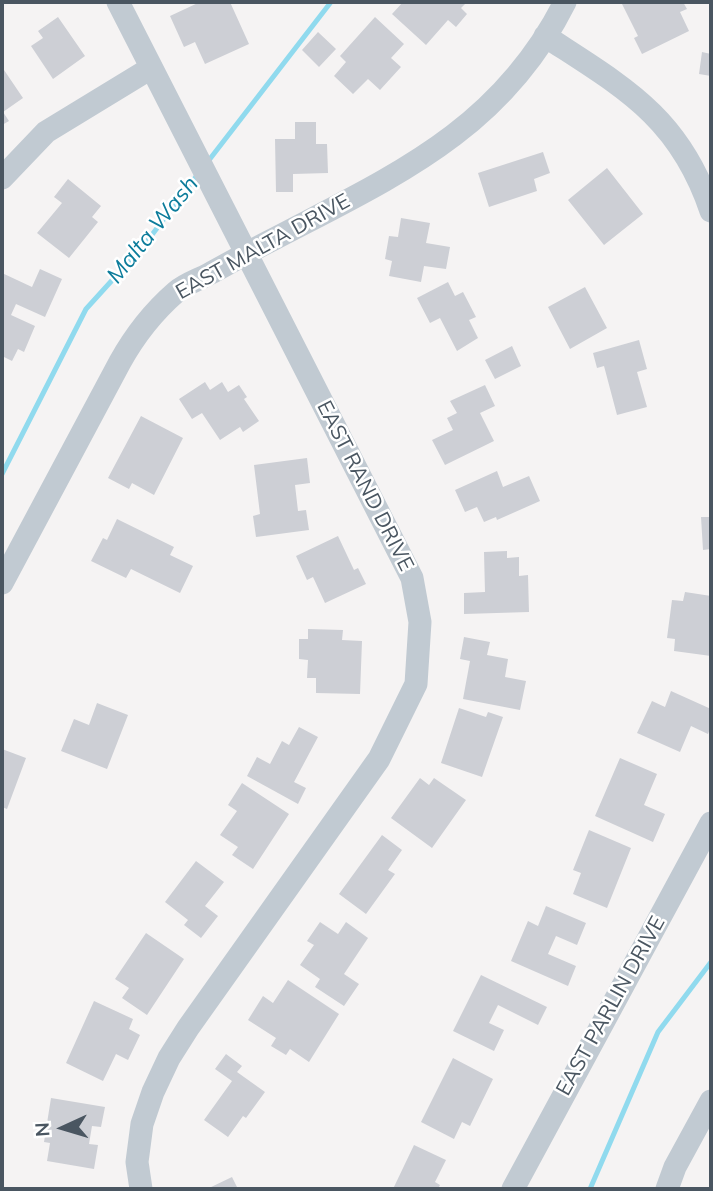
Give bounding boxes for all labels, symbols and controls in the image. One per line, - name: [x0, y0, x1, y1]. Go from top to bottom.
- water label: Malta Wash: [101, 171, 205, 289]
- street label: EAST MALTA DRIVE: [172, 189, 354, 305]
- street label: EAST RAND DRIVE: [311, 397, 419, 575]
- street label: EAST PARLIN DRIVE: [551, 912, 671, 1100]
- north arrow: [28, 1093, 98, 1163]
- text: N: [30, 1121, 55, 1137]

